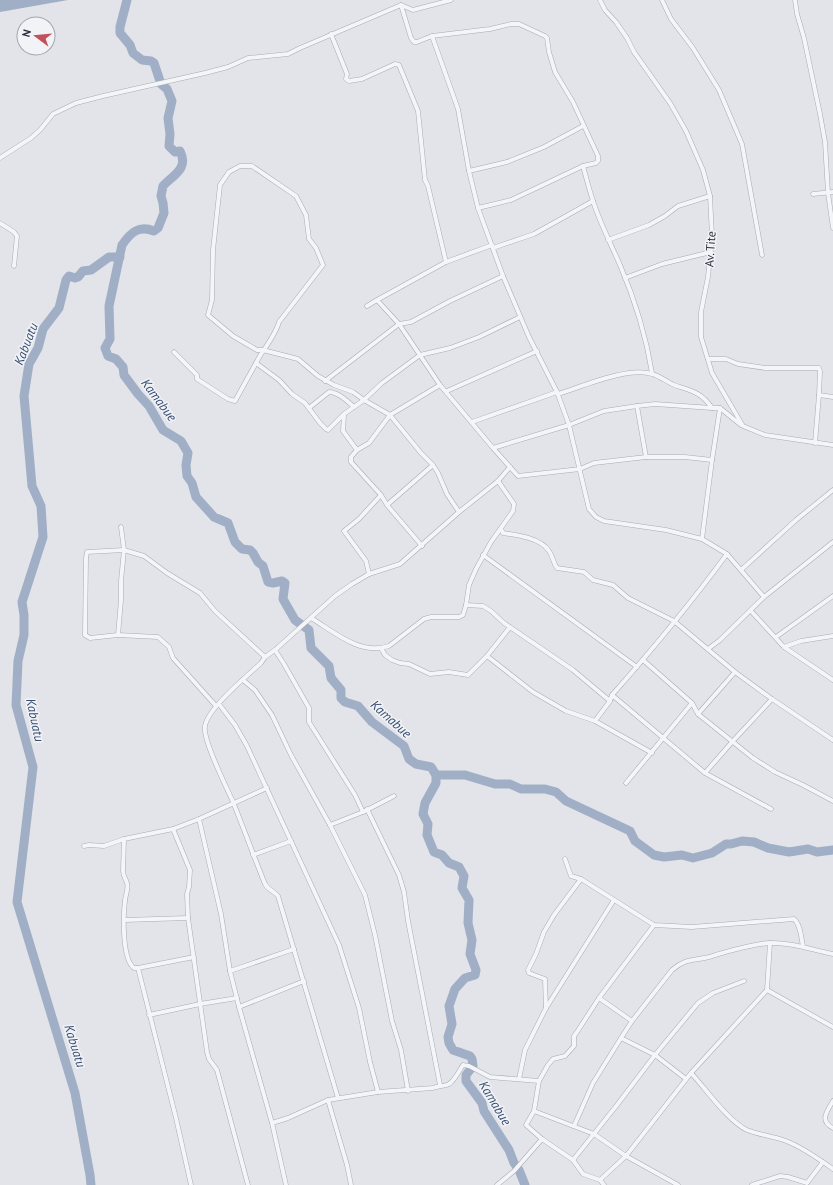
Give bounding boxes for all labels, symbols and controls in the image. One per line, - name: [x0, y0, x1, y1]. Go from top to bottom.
- north arrow: [16, 16, 56, 56]
- text: N: [19, 28, 34, 39]
- street label: Av. Tite: [701, 231, 719, 267]
- water label: Kabuatu: [10, 320, 42, 368]
- water label: Kamabue: [137, 375, 181, 425]
- water label: Kamabue: [367, 696, 415, 742]
- water label: Kabuatu: [22, 697, 48, 744]
- water label: Kabuatu: [60, 1022, 90, 1070]
- water label: Kamabue: [475, 1078, 515, 1128]

